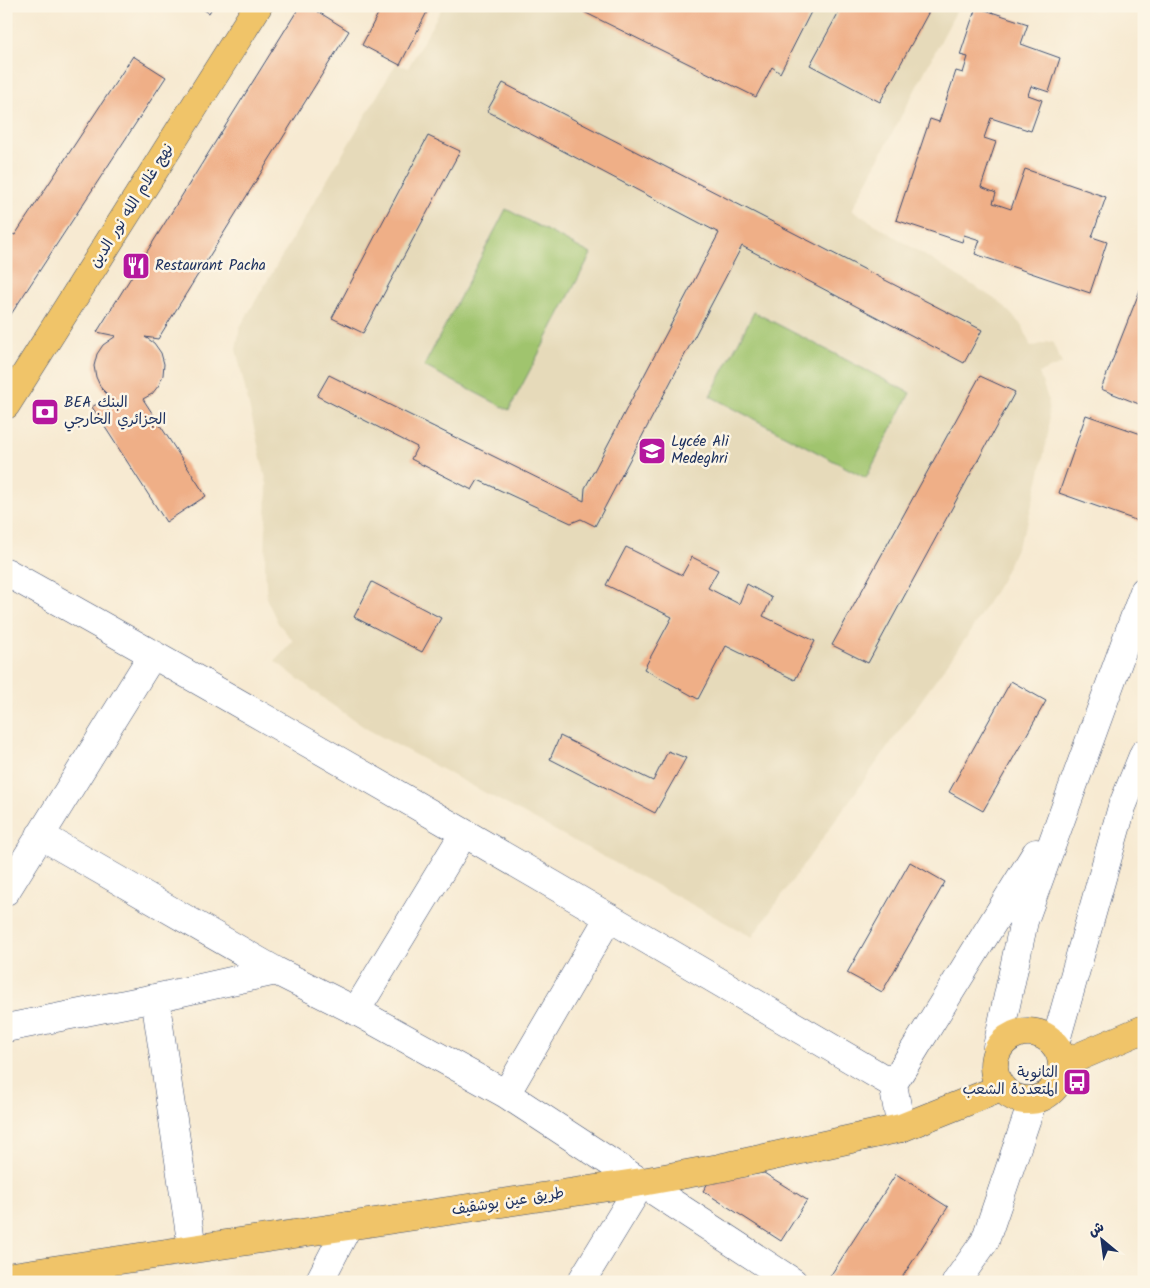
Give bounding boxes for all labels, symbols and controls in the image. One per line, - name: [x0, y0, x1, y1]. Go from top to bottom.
- street label: نهج غلام الله نور الدين: [84, 139, 180, 273]
- restaurant icon: Restaurant Pacha: [121, 251, 151, 281]
- place label: Restaurant Pacha: [155, 254, 266, 278]
- place label: BEA البنك الجزائري الخارجي: [64, 391, 166, 432]
- bank icon: BEA البنك الجزائري الخارجي: [30, 397, 60, 427]
- place label: Lycée Ali Medeghri: [671, 430, 730, 471]
- school or university icon: Lycée Ali Medeghri: [637, 436, 667, 466]
- place label: الثانوية المتعددة الشعب: [962, 1061, 1058, 1102]
- bus stop icon: الثانوية المتعددة الشعب: [1062, 1067, 1092, 1097]
- street label: طريق عين بوشقيف: [450, 1181, 566, 1223]
- north arrow: [1078, 1216, 1128, 1266]
- text: ش: [1084, 1216, 1108, 1243]

